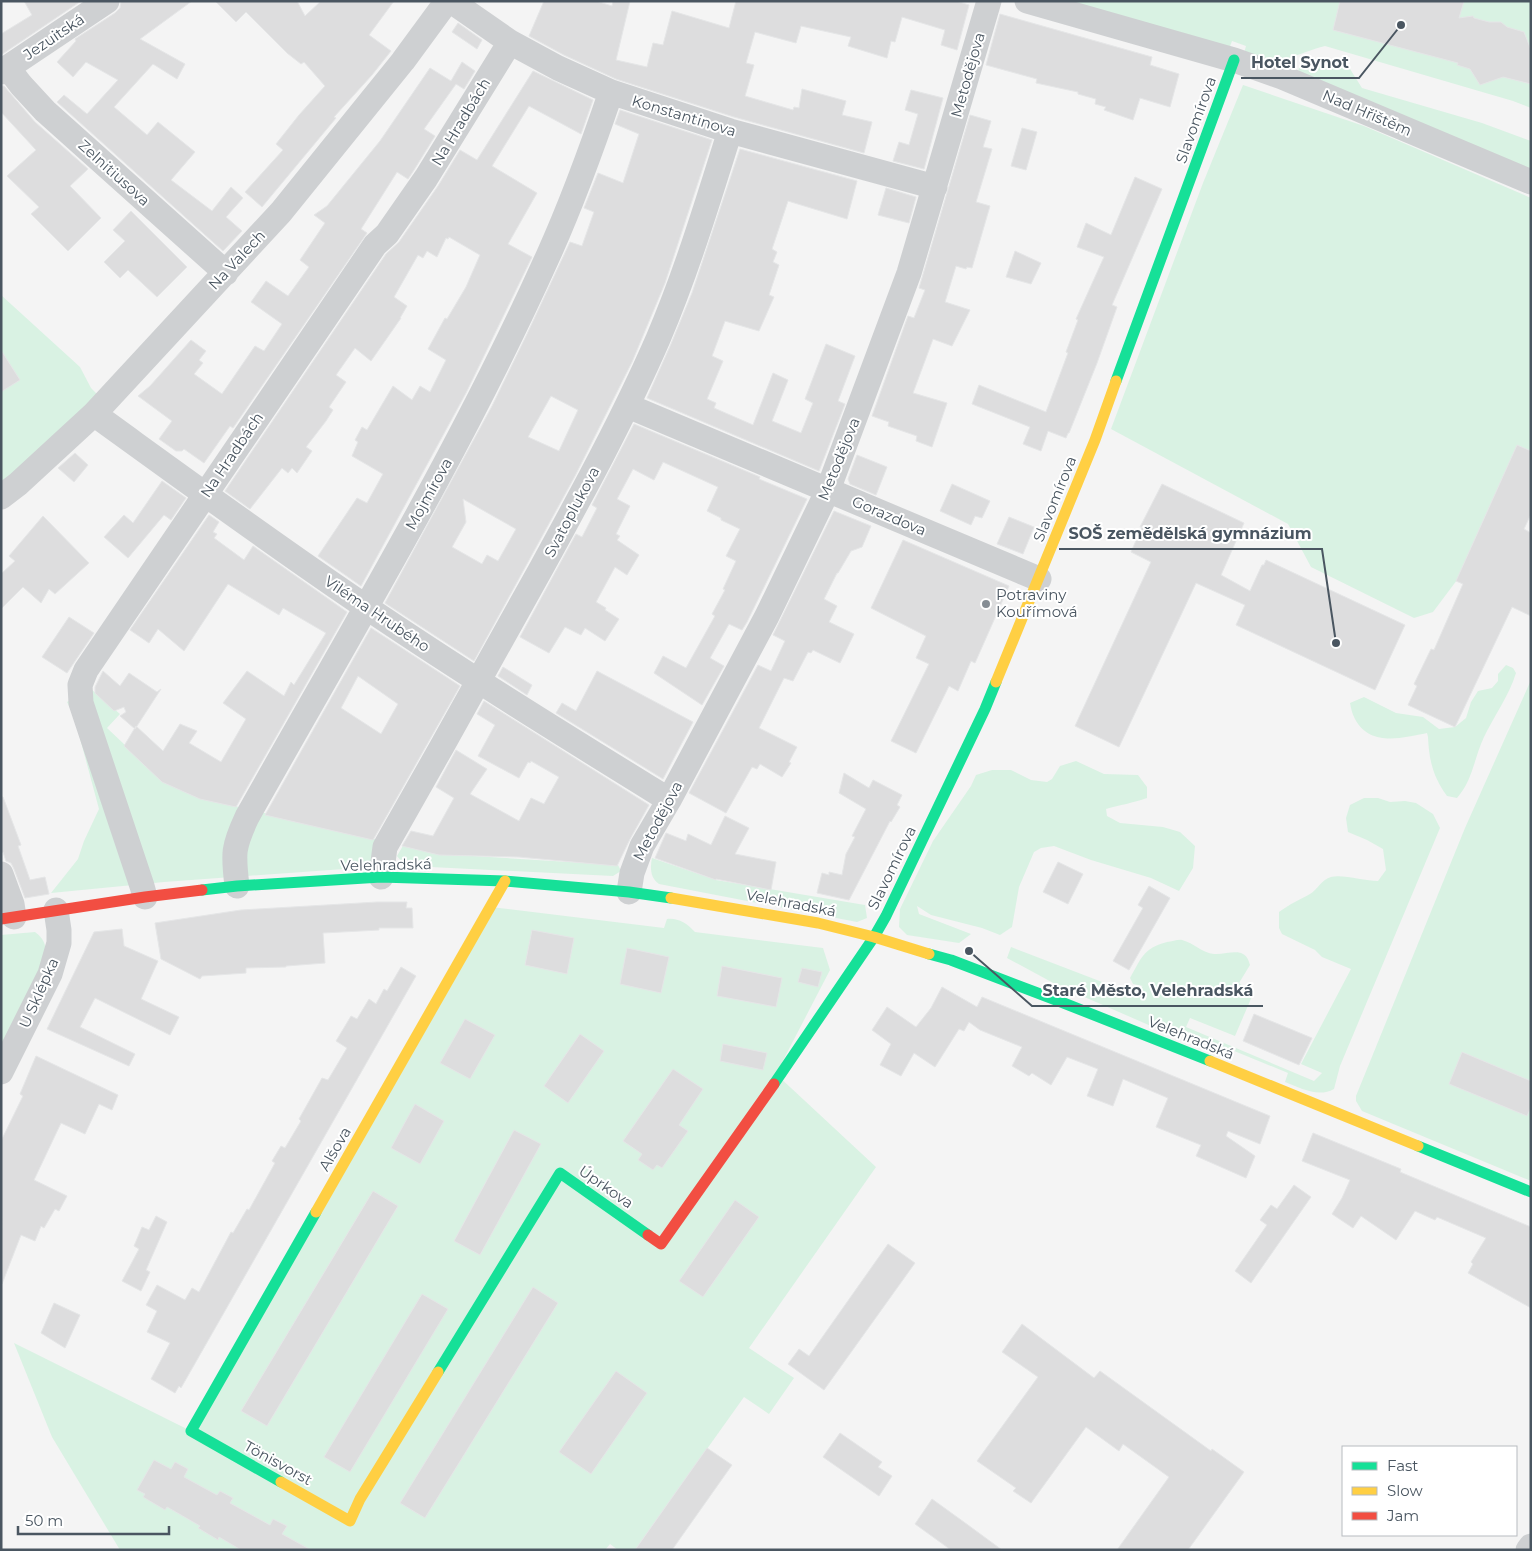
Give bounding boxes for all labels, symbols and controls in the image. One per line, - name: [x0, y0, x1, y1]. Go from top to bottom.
- street label: Jezuitská: [19, 9, 88, 64]
- street label: Metodějova: [946, 30, 989, 120]
- callout: Hotel Synot: [1241, 47, 1359, 78]
- text: Hotel Synot: [1251, 53, 1349, 72]
- street label: Na Hradbách: [427, 74, 494, 169]
- street label: Slavomírova: [1171, 74, 1220, 166]
- street label: Nad Hřištěm: [1320, 85, 1415, 140]
- street label: Konstantinova: [630, 91, 739, 140]
- street label: Zelnitiusova: [75, 135, 154, 210]
- street label: Na Valech: [204, 226, 269, 294]
- street label: Na Hradbách: [196, 408, 267, 501]
- street label: Metodějova: [813, 415, 864, 503]
- street label: Slavomírova: [1029, 453, 1080, 545]
- street label: Mojmírova: [401, 454, 456, 533]
- street label: Svatoplukova: [540, 463, 603, 560]
- street label: Gorazdova: [849, 491, 929, 540]
- callout: SOŠ zemědělská gymnázium: [1059, 518, 1322, 549]
- text: SOŠ zemědělská gymnázium: [1068, 524, 1312, 543]
- street label: Viléma Hrubého: [321, 571, 434, 656]
- place label: Potraviny Kouřímová: [996, 585, 1078, 621]
- marker: Potraviny Kouřímová: [980, 598, 992, 610]
- street label: Metodějova: [629, 778, 687, 864]
- street label: Slavomírova: [863, 823, 920, 913]
- street label: Velehradská: [340, 854, 432, 875]
- street label: Velehradská: [744, 884, 838, 921]
- street label: U Sklépka: [15, 955, 62, 1031]
- callout: Staré Město, Velehradská: [1032, 975, 1263, 1006]
- text: Staré Město, Velehradská: [1043, 981, 1253, 1000]
- street label: Velehradská: [1145, 1012, 1237, 1063]
- street label: Alšova: [314, 1123, 355, 1174]
- street label: Úprkova: [575, 1161, 637, 1212]
- street label: Tönisvorst: [241, 1436, 316, 1489]
- legend: [1342, 1446, 1517, 1536]
- text: Fast: [1387, 1456, 1418, 1475]
- text: Slow: [1387, 1481, 1423, 1500]
- scale bar: [18, 1504, 169, 1536]
- text: Jam: [1386, 1506, 1419, 1525]
- text: 50 m: [25, 1511, 63, 1530]

